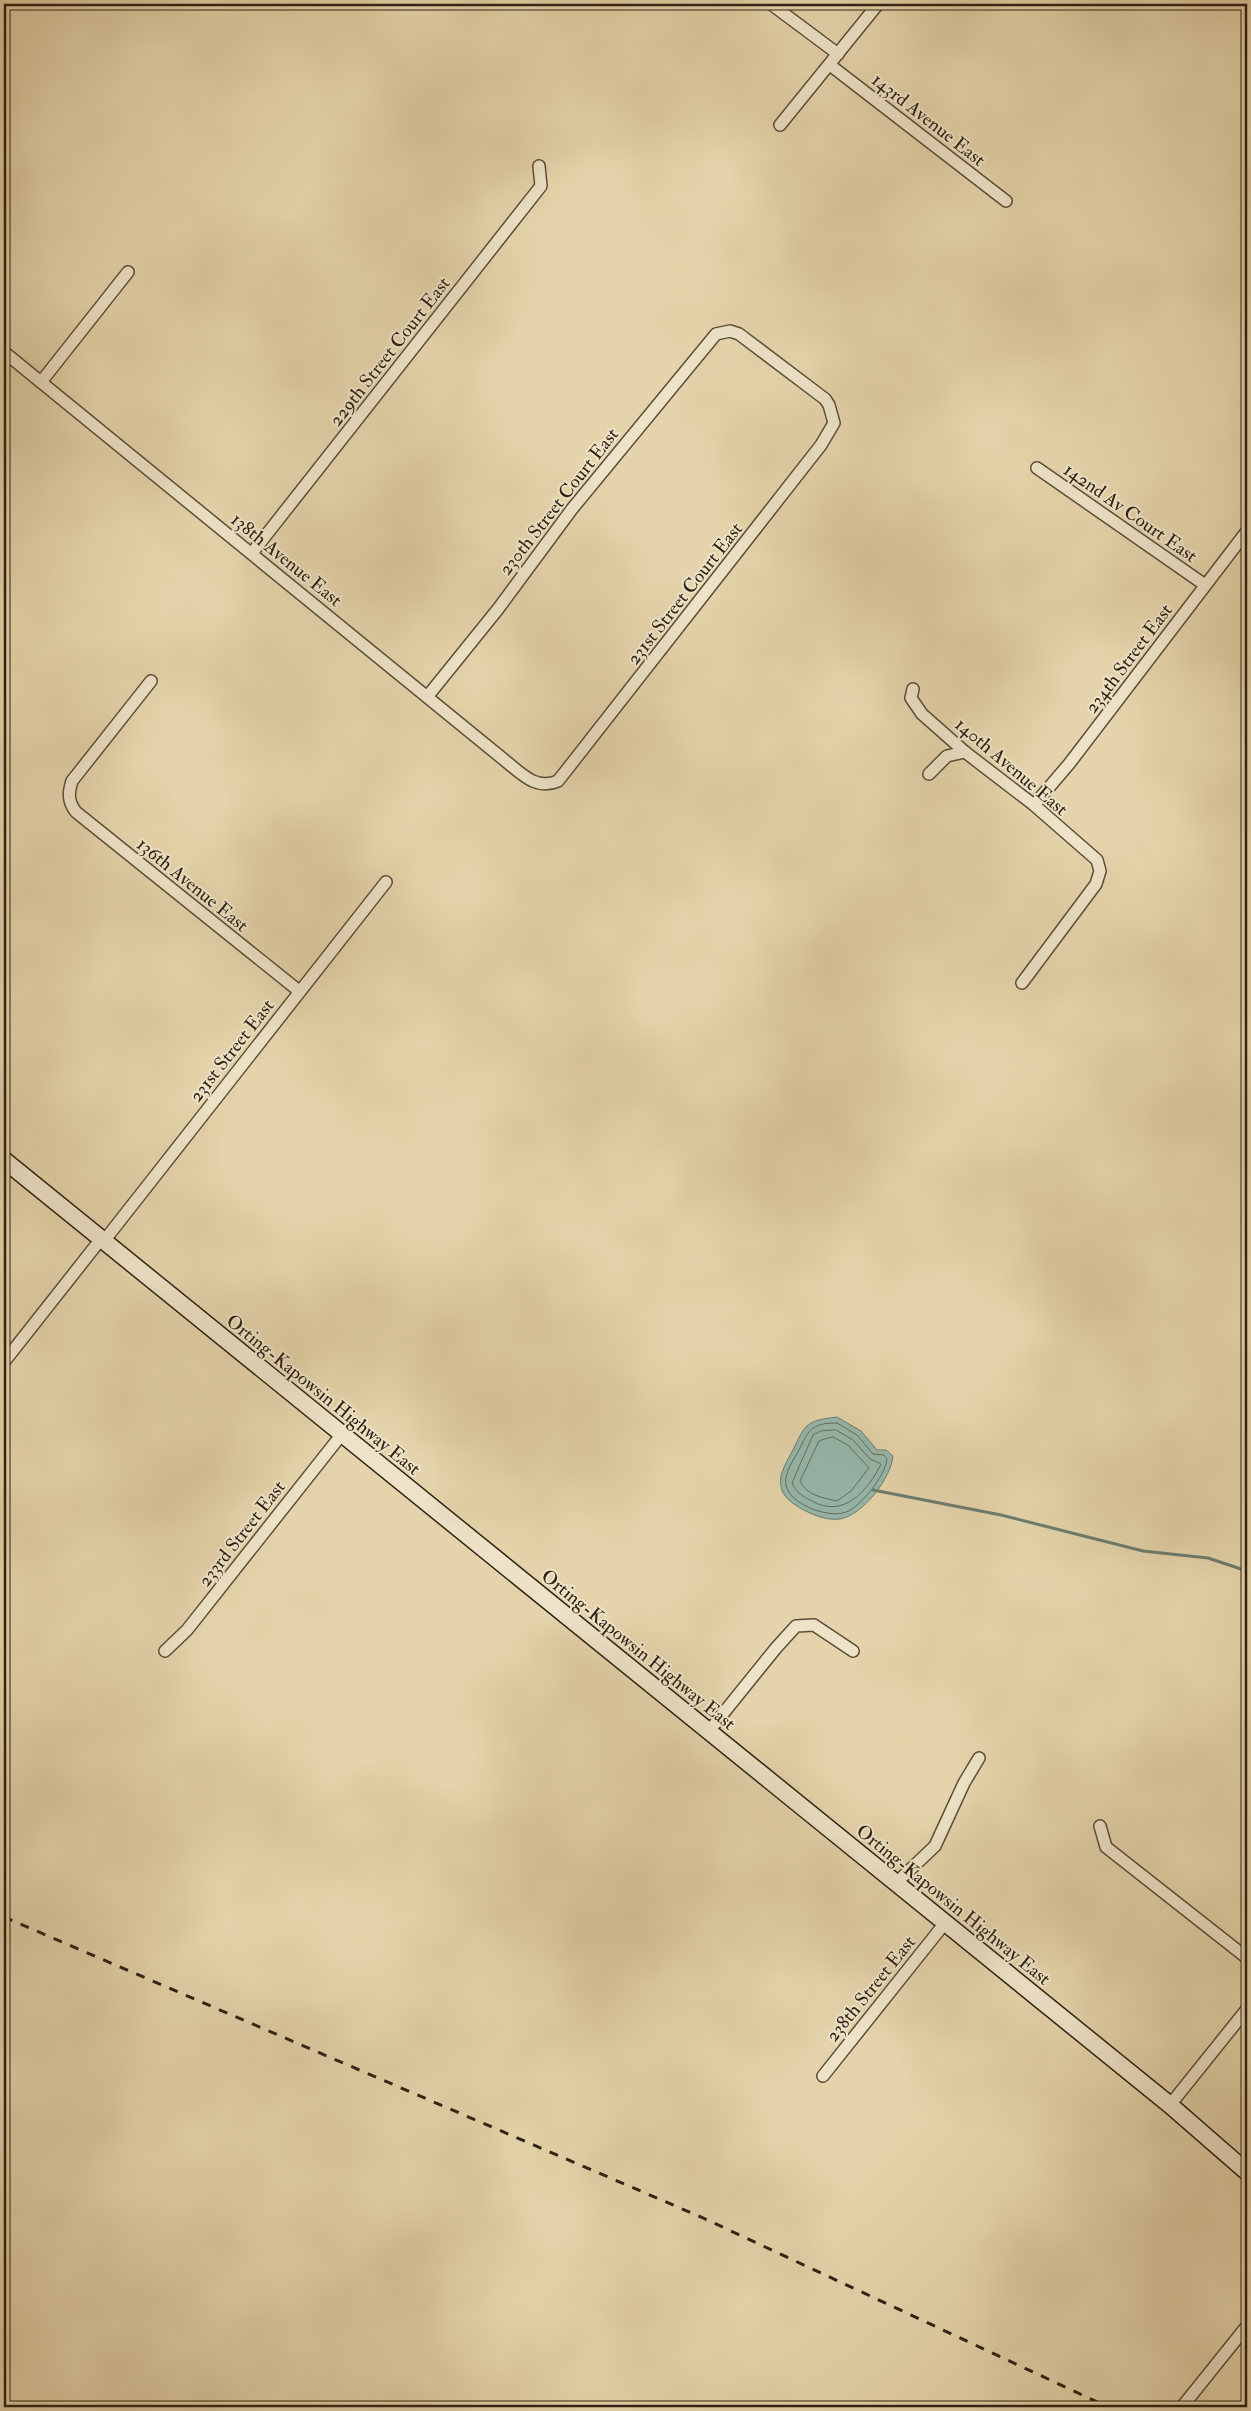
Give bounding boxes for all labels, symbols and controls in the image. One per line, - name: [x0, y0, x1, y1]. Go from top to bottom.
- street label: 143rd Avenue East: [867, 68, 990, 172]
- street label: 229th Street Court East: [324, 272, 456, 431]
- street label: 230th Street Court East: [494, 423, 624, 580]
- street label: 142nd Av Court East: [1059, 458, 1202, 568]
- street label: 138th Avenue East: [226, 508, 347, 612]
- street label: 231st Street Court East: [622, 517, 748, 670]
- street label: 234th Street East: [1080, 599, 1178, 718]
- street label: 140th Avenue East: [950, 713, 1073, 821]
- street label: 136th Avenue East: [132, 832, 253, 937]
- street label: 231st Street East: [184, 994, 280, 1107]
- street label: Orting-Kapowsin Highway East: [221, 1309, 425, 1481]
- street label: 233rd Street East: [193, 1476, 291, 1592]
- street label: Orting-Kapowsin Highway East: [536, 1564, 740, 1736]
- street label: Orting-Kapowsin Highway East: [851, 1819, 1055, 1991]
- street label: 238th Street East: [821, 1931, 921, 2047]

